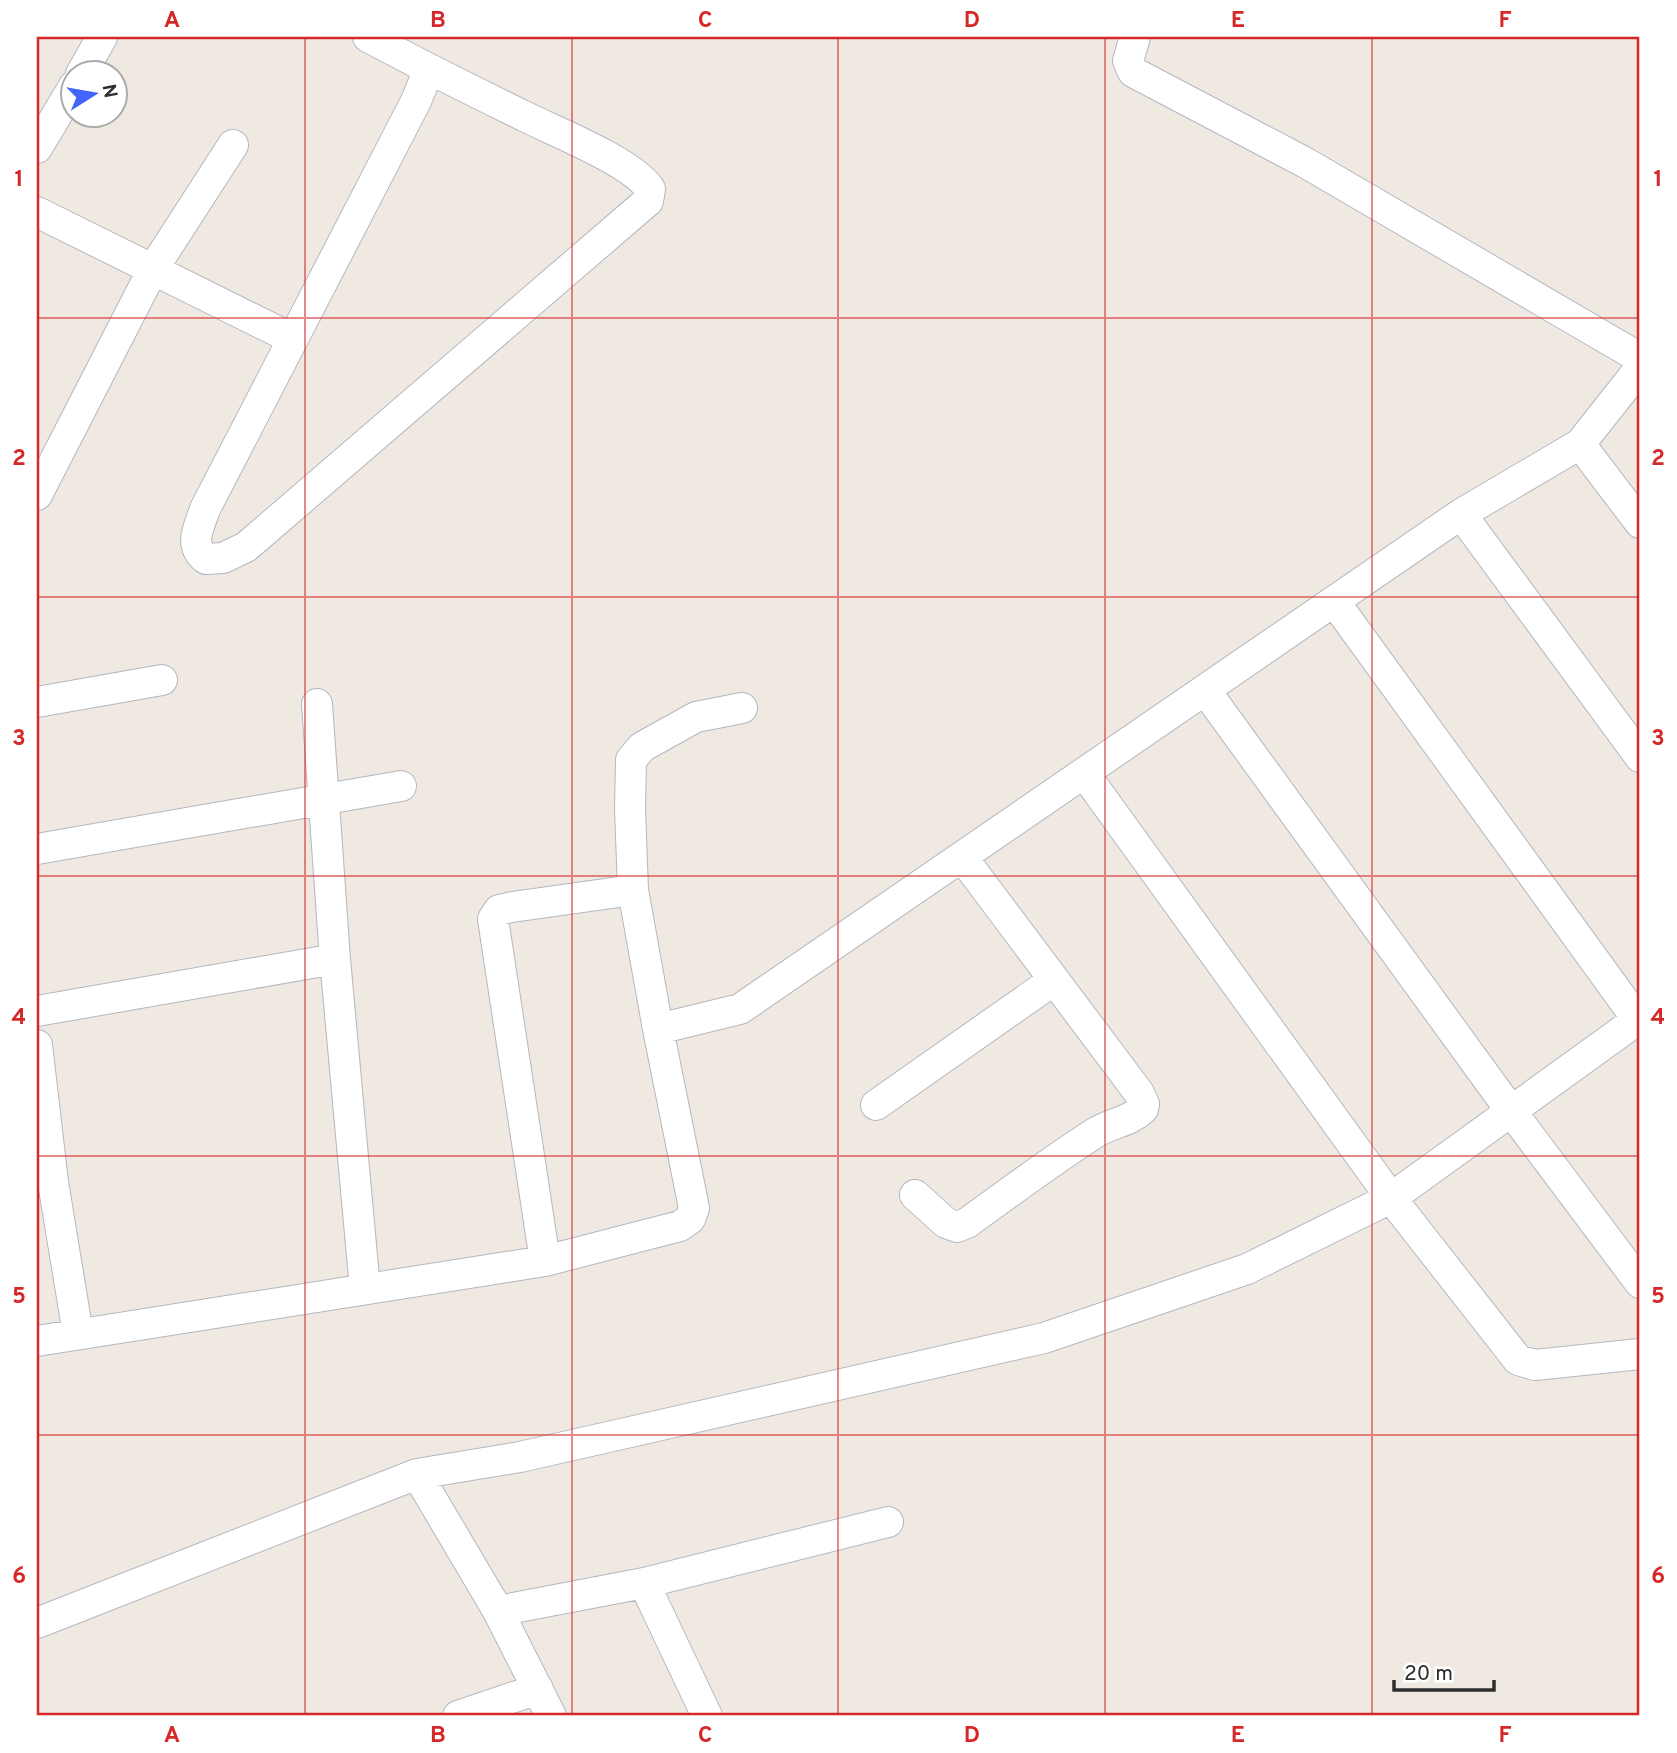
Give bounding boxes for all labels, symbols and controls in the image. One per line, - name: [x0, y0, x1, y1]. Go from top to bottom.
- text: A: [164, 7, 180, 36]
- text: B: [430, 7, 446, 36]
- text: C: [698, 7, 712, 36]
- text: D: [964, 7, 980, 36]
- text: E: [1231, 7, 1245, 36]
- text: F: [1498, 7, 1512, 36]
- north arrow: [60, 60, 130, 130]
- text: N: [96, 82, 122, 100]
- text: 1: [14, 166, 24, 195]
- text: 1: [1653, 166, 1663, 195]
- text: 2: [12, 445, 26, 474]
- text: 2: [1651, 445, 1665, 474]
- text: 3: [12, 725, 26, 754]
- text: 3: [1651, 725, 1665, 754]
- text: 4: [12, 1004, 26, 1033]
- text: 4: [1651, 1004, 1665, 1033]
- text: 5: [12, 1283, 26, 1312]
- text: 5: [1651, 1283, 1665, 1312]
- text: 6: [12, 1563, 26, 1592]
- text: 6: [1651, 1563, 1665, 1592]
- scale bar: [1394, 1648, 1493, 1692]
- text: 20 m: [1404, 1661, 1453, 1688]
- text: A: [164, 1722, 180, 1751]
- text: B: [430, 1722, 446, 1751]
- text: C: [698, 1722, 712, 1751]
- text: D: [964, 1722, 980, 1751]
- text: E: [1231, 1722, 1245, 1751]
- text: F: [1498, 1722, 1512, 1751]

